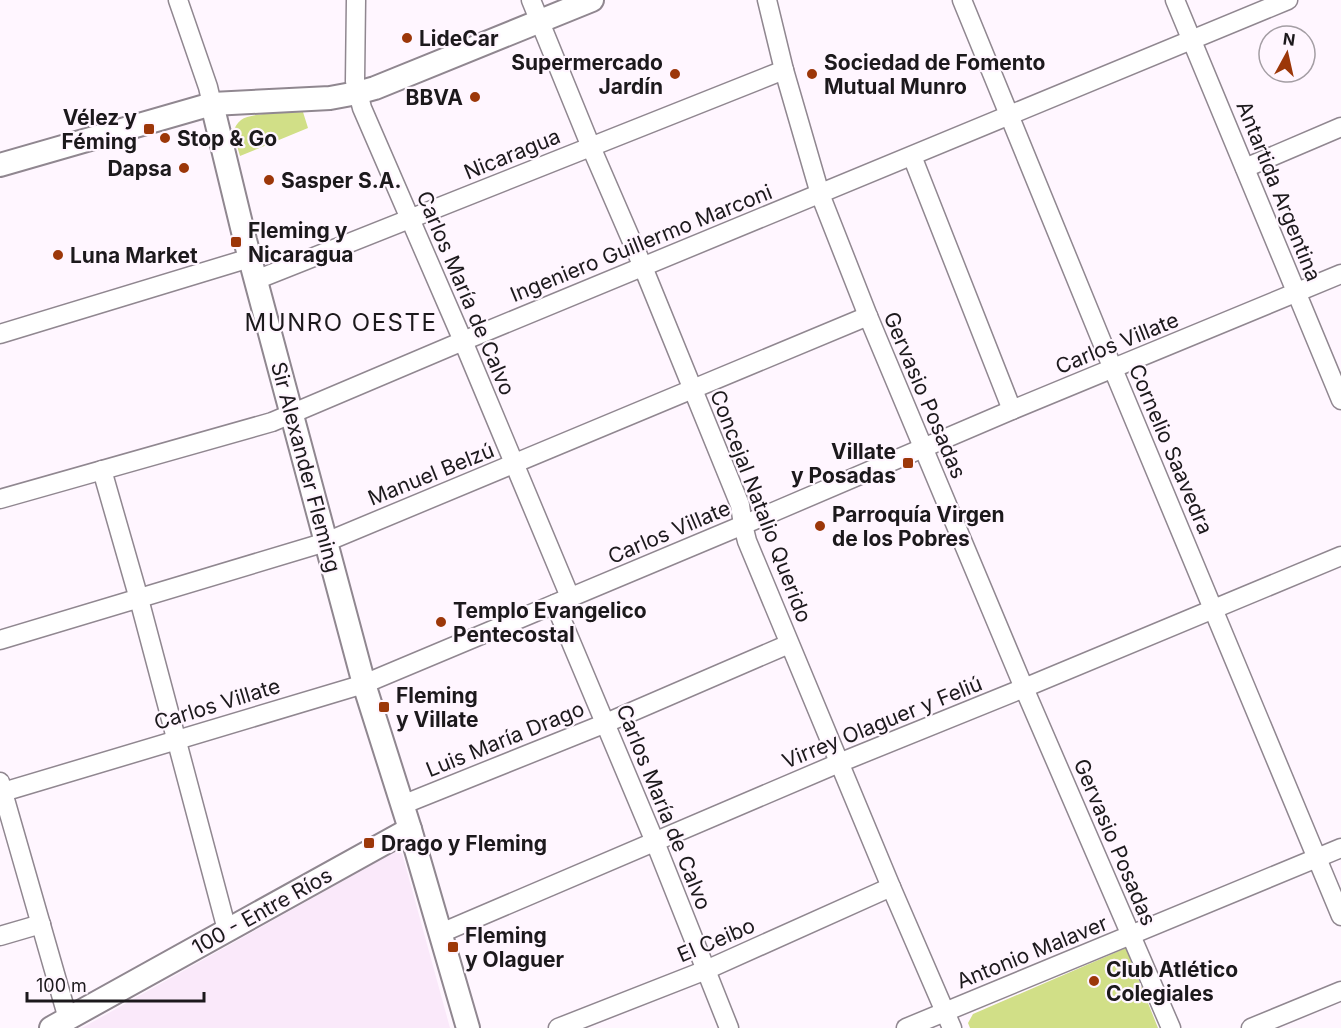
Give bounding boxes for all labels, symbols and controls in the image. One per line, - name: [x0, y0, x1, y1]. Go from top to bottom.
- north arrow: [1257, 24, 1317, 84]
- place label: LideCar: [419, 26, 499, 51]
- text: N: [1282, 28, 1297, 50]
- marker: LideCar: [400, 31, 414, 45]
- place label: Supermercado Jardín: [511, 50, 663, 99]
- place label: Sociedad de Fomento Mutual Munro: [824, 50, 1045, 99]
- marker: Supermercado Jardín: [668, 67, 682, 81]
- marker: Sociedad de Fomento Mutual Munro: [805, 67, 819, 81]
- place label: BBVA: [406, 85, 463, 110]
- marker: BBVA: [468, 90, 482, 104]
- street label: Antartida Argentina: [1231, 97, 1327, 285]
- place label: Vélez y Féming: [62, 105, 137, 154]
- marker: Vélez y Féming: [142, 122, 156, 136]
- street label: Nicaragua: [460, 123, 564, 185]
- place label: Stop & Go: [177, 126, 277, 151]
- marker: Stop & Go: [158, 131, 172, 145]
- place label: Dapsa: [107, 156, 172, 181]
- marker: Dapsa: [177, 161, 191, 175]
- place label: Sasper S.A.: [281, 168, 401, 193]
- marker: Sasper S.A.: [262, 173, 276, 187]
- street label: Ingeniero Guillermo Marconi: [506, 179, 776, 307]
- street label: Carlos María de Calvo: [412, 187, 520, 399]
- place label: Fleming y Nicaragua: [248, 218, 353, 267]
- marker: Fleming y Nicaragua: [229, 235, 243, 249]
- place label: Luna Market: [70, 243, 198, 268]
- marker: Luna Market: [51, 248, 65, 262]
- street label: Carlos Villate: [1052, 307, 1182, 379]
- district label: MUNRO OESTE: [245, 308, 437, 337]
- street label: Gervasio Posadas: [879, 308, 971, 482]
- street label: Sir Alexander Fleming: [266, 359, 346, 575]
- street label: Cornelio Saavedra: [1124, 360, 1218, 538]
- street label: Concejal Natalio Querido: [705, 386, 817, 626]
- street label: Manuel Belzú: [364, 437, 498, 511]
- place label: Villate y Posadas: [791, 439, 896, 488]
- marker: Villate y Posadas: [901, 456, 915, 470]
- street label: Carlos Villate: [604, 495, 734, 569]
- place label: Parroquía Virgen de los Pobres: [832, 502, 1005, 551]
- marker: Parroquía Virgen de los Pobres: [813, 519, 827, 533]
- place label: Templo Evangelico Pentecostal: [453, 598, 647, 647]
- marker: Templo Evangelico Pentecostal: [434, 615, 448, 629]
- street label: Virrey Olaguer y Feliú: [778, 670, 986, 774]
- street label: Carlos Villate: [151, 673, 283, 735]
- place label: Fleming y Villate: [396, 683, 479, 732]
- street label: Luis María Drago: [422, 696, 588, 782]
- marker: Fleming y Villate: [377, 700, 391, 714]
- street label: Carlos María de Calvo: [611, 701, 717, 913]
- street label: Gervasio Posadas: [1069, 755, 1161, 929]
- place label: Drago y Fleming: [381, 831, 547, 856]
- marker: Drago y Fleming: [362, 836, 376, 850]
- street label: 100 - Entre Ríos: [188, 862, 336, 960]
- street label: Antonio Malaver: [953, 910, 1111, 994]
- street label: El Ceibo: [673, 913, 759, 967]
- place label: Fleming y Olaguer: [465, 923, 565, 972]
- marker: Fleming y Olaguer: [446, 940, 460, 954]
- place label: Club Atlético Colegiales: [1106, 957, 1238, 1006]
- scale bar: [27, 965, 204, 1003]
- marker: Club Atlético Colegiales: [1087, 974, 1101, 988]
- text: 100 m: [36, 975, 87, 996]

